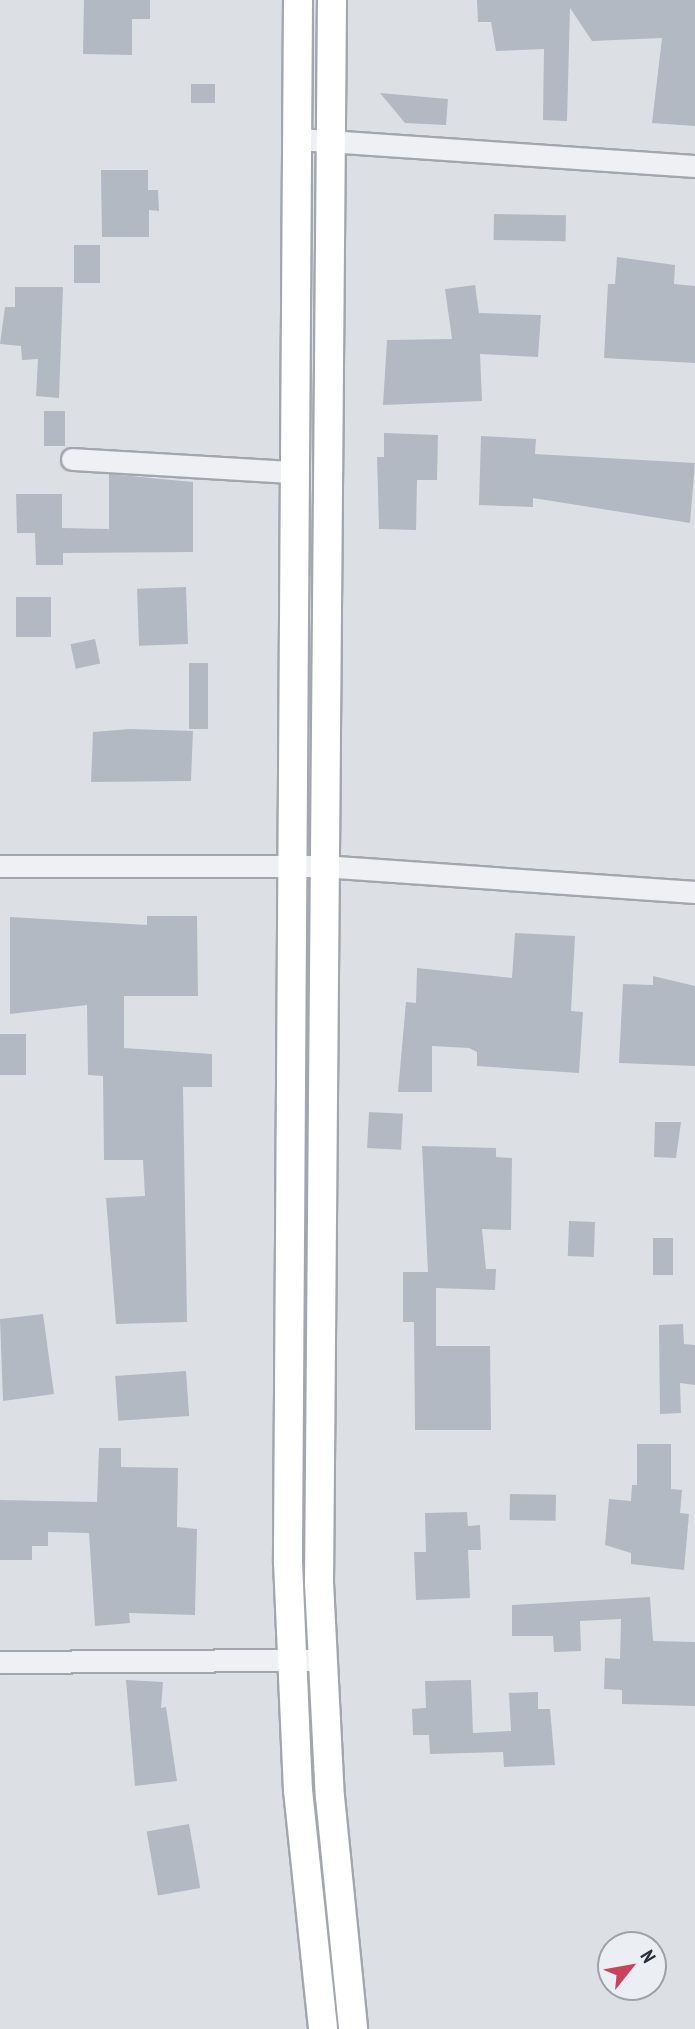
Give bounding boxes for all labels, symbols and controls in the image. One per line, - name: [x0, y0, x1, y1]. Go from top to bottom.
- north arrow: [597, 1931, 667, 2001]
- text: N: [635, 1946, 661, 1967]

